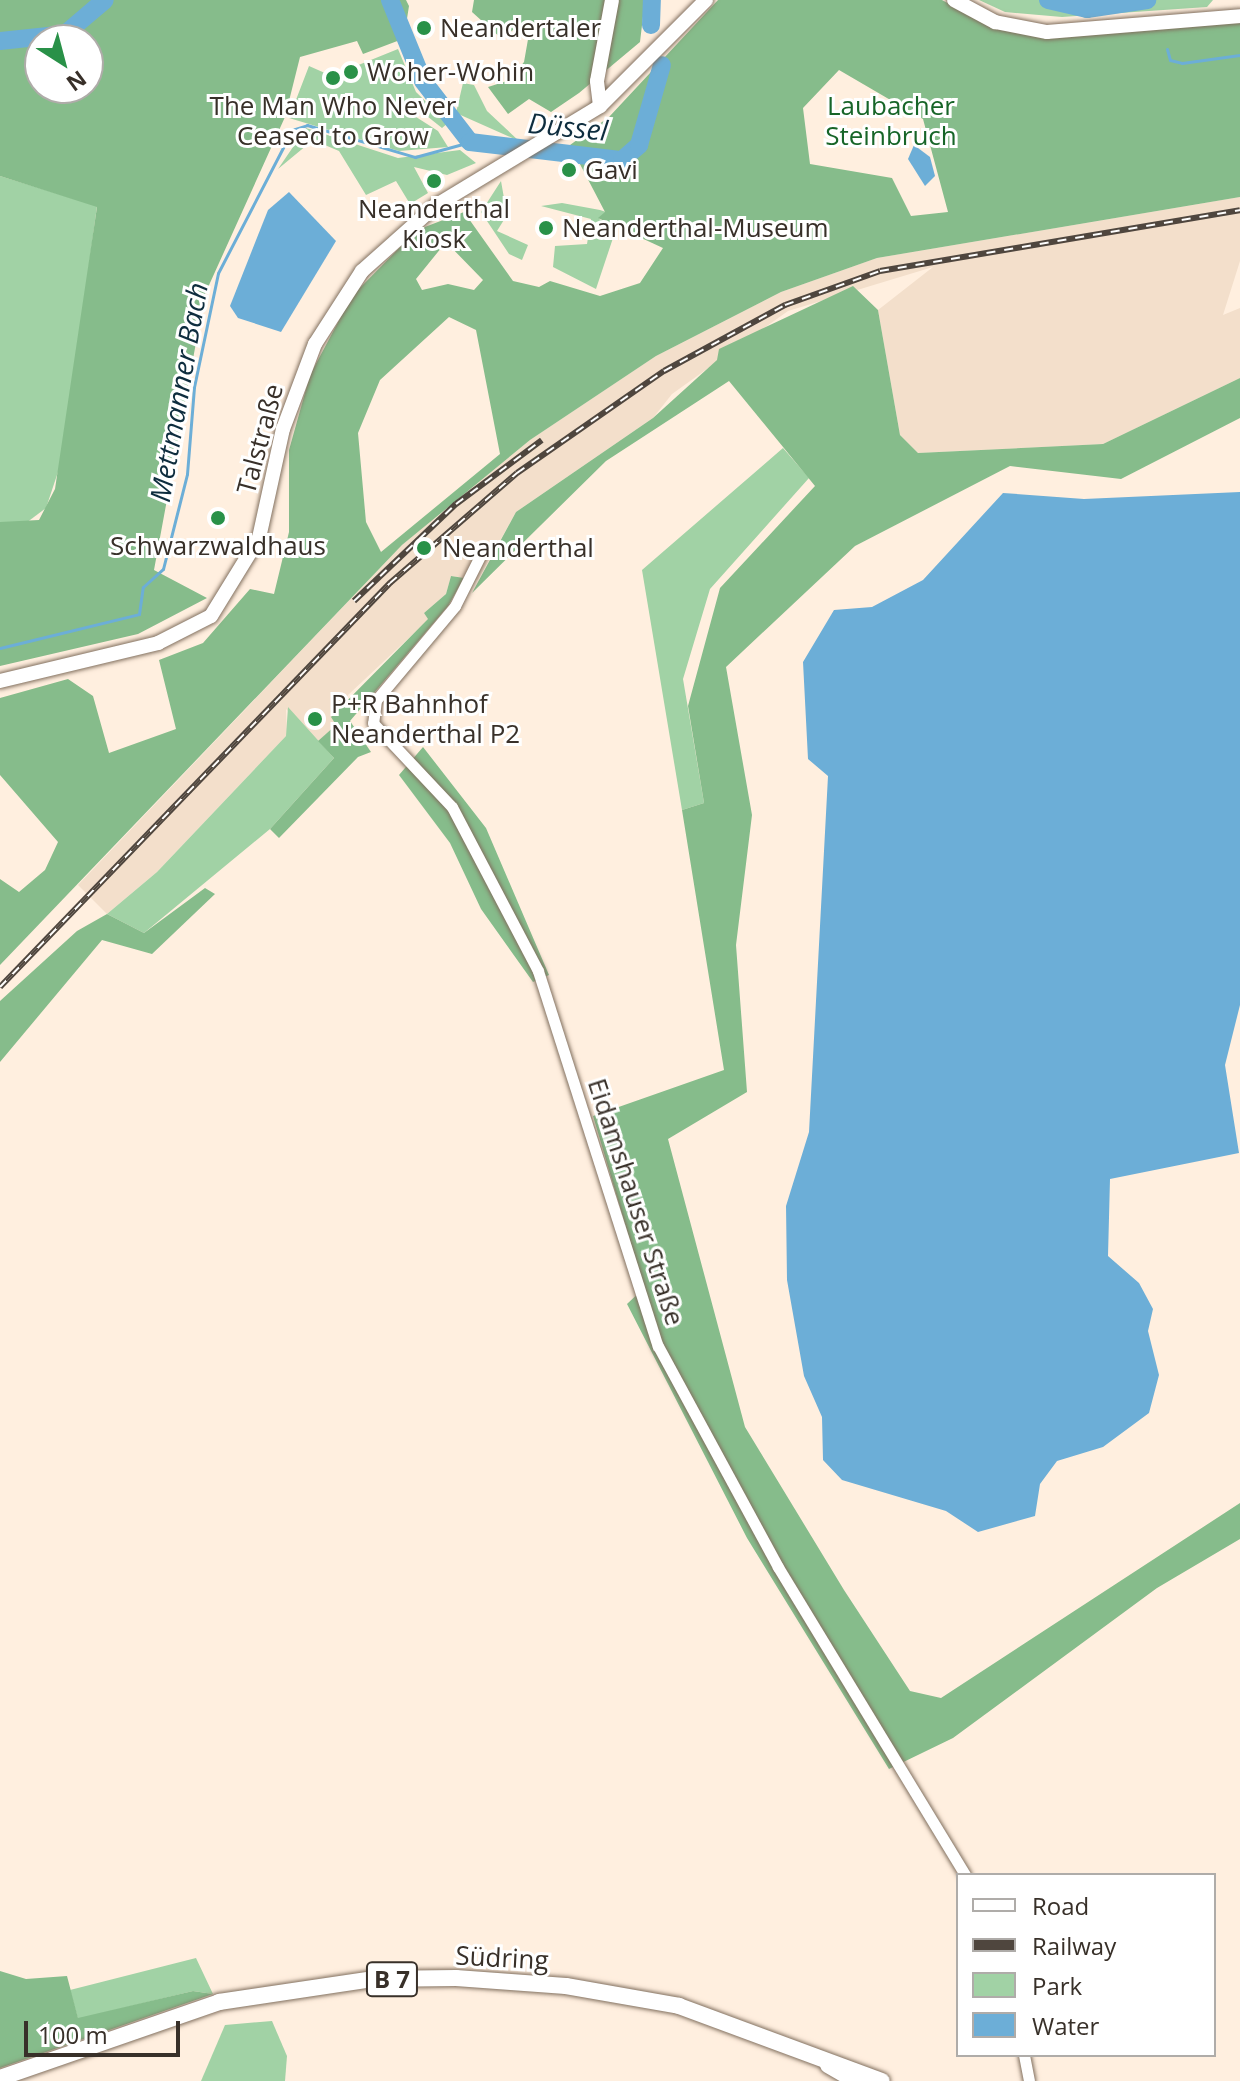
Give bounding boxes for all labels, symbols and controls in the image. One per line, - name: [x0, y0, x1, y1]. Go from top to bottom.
- place label: Neandertaler: [440, 12, 601, 44]
- marker: Neandertaler: [415, 19, 433, 37]
- north arrow: [24, 24, 104, 104]
- place label: Woher-Wohin: [367, 56, 534, 88]
- marker: Woher-Wohin: [342, 63, 360, 81]
- text: N: [61, 64, 93, 99]
- marker: The Man Who Never Ceased to Grow: [324, 69, 342, 87]
- place label: The Man Who Never Ceased to Grow: [210, 90, 456, 152]
- park label: Laubacher Steinbruch: [825, 90, 957, 152]
- water label: Düssel: [526, 105, 610, 147]
- place label: Gavi: [585, 154, 638, 186]
- marker: Gavi: [560, 161, 578, 179]
- marker: Neanderthal Kiosk: [425, 172, 443, 190]
- place label: Neanderthal Kiosk: [358, 193, 510, 254]
- place label: Neanderthal-Museum: [562, 212, 829, 244]
- marker: Neanderthal-Museum: [537, 219, 555, 237]
- water label: Mettmanner Bach: [142, 280, 214, 504]
- street label: Talstraße: [230, 380, 290, 498]
- marker: Schwarzwaldhaus: [209, 509, 227, 527]
- place label: Schwarzwaldhaus: [110, 530, 326, 562]
- place label: Neanderthal: [442, 532, 594, 564]
- marker: Neanderthal: [413, 537, 435, 559]
- place label: P+R Bahnhof Neanderthal P2: [331, 688, 520, 750]
- marker: P+R Bahnhof Neanderthal P2: [306, 710, 324, 728]
- street label: Eidamshauser Straße: [581, 1075, 691, 1329]
- legend: [956, 1873, 1216, 2057]
- text: Road: [1032, 1889, 1089, 1922]
- text: Railway: [1032, 1929, 1116, 1962]
- street label: Südring: [455, 1940, 549, 1976]
- road number: B 7: [364, 1959, 420, 1999]
- text: Park: [1032, 1969, 1082, 2002]
- scale bar: [28, 2005, 184, 2055]
- text: Water: [1032, 2009, 1099, 2042]
- text: 100 m: [38, 2018, 108, 2051]

